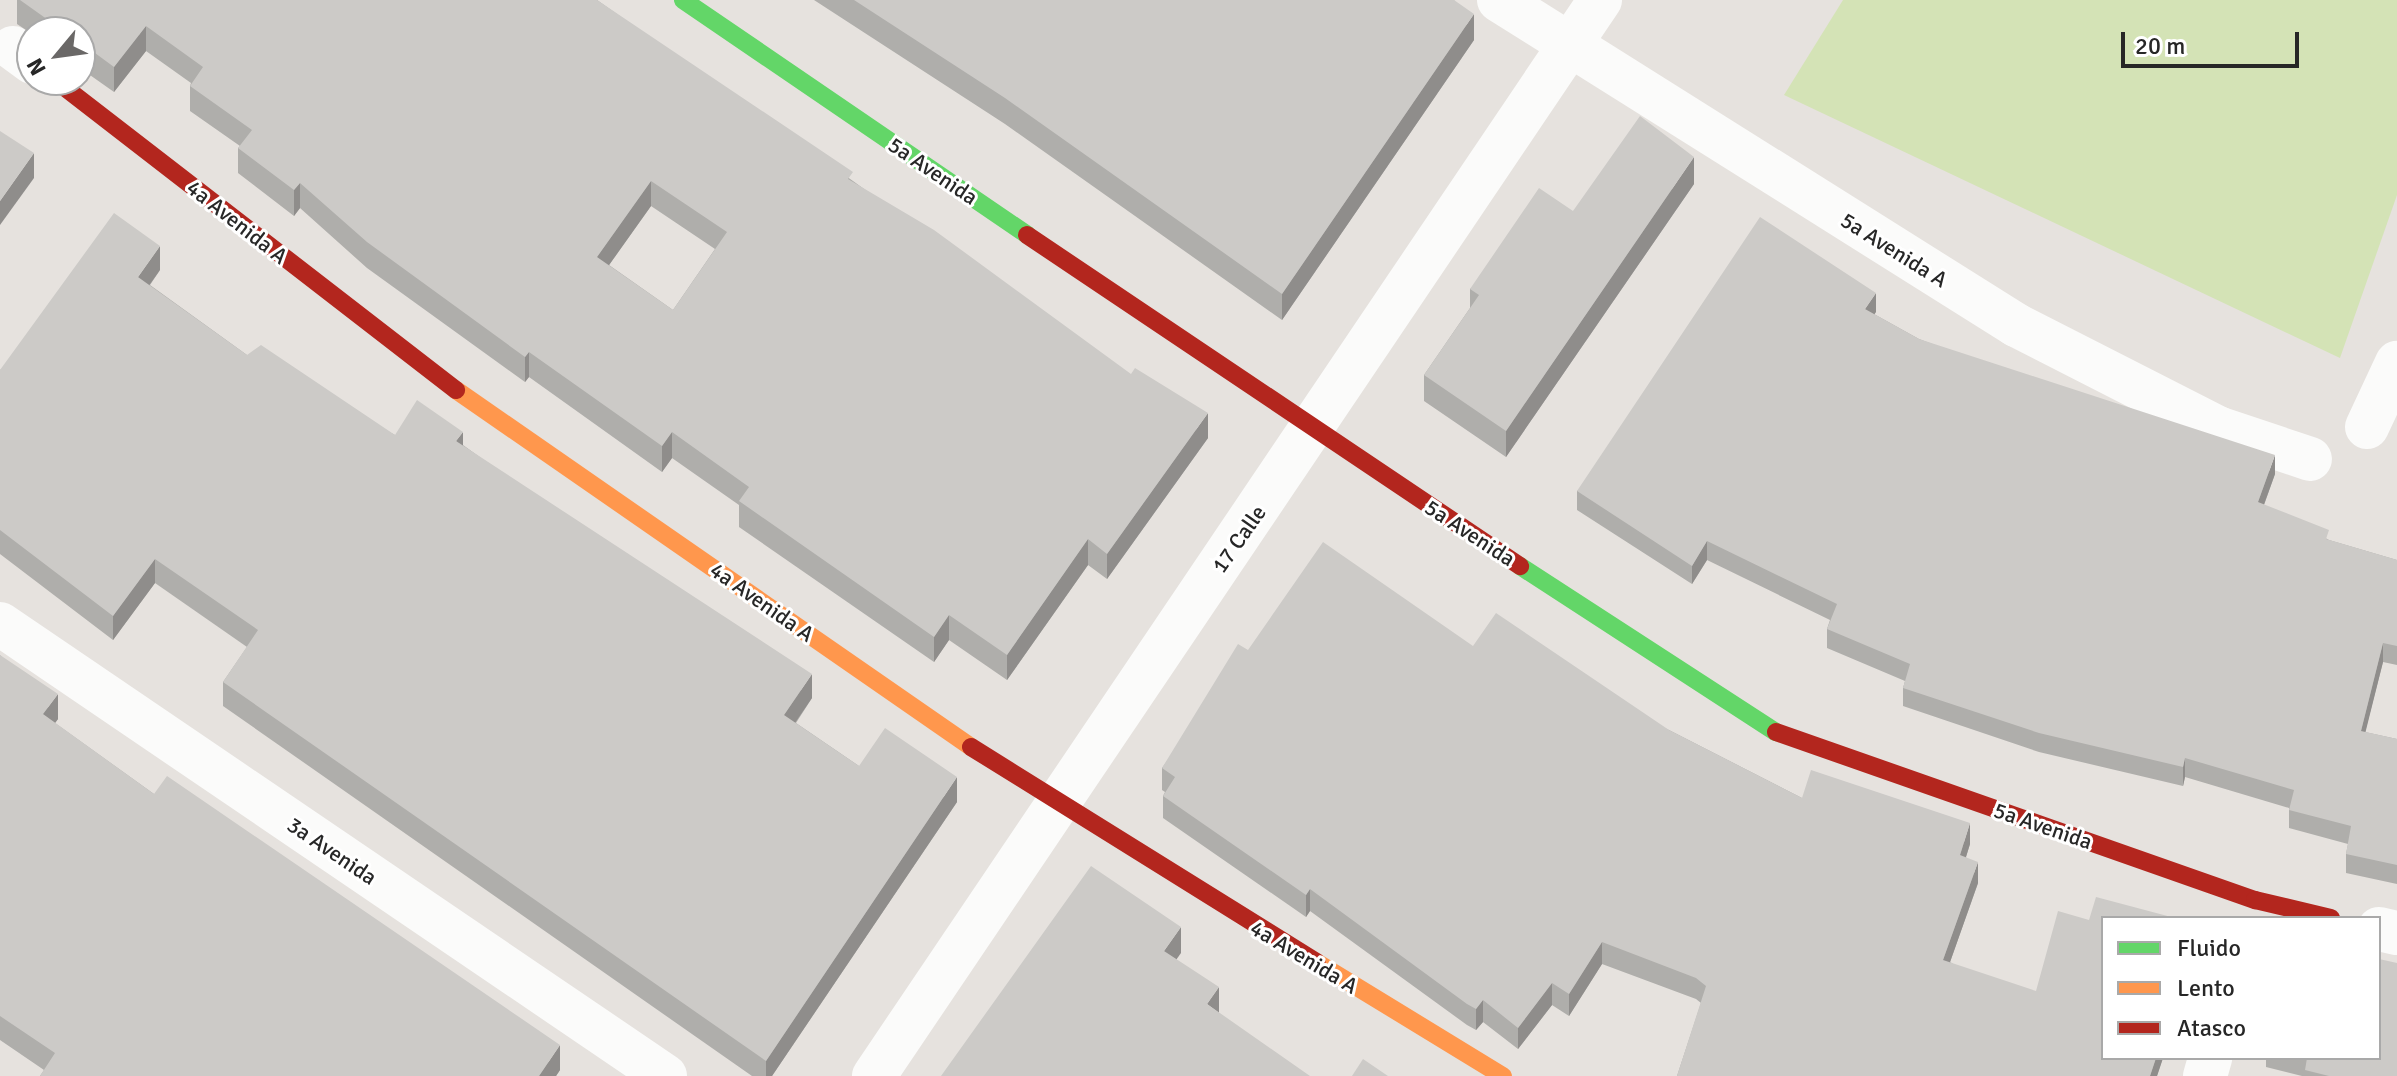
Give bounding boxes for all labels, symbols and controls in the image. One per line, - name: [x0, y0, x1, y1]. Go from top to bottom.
- north arrow: [16, 16, 96, 96]
- scale bar: [2125, 16, 2303, 66]
- text: 20 m: [2135, 31, 2185, 61]
- text: N: [21, 54, 52, 80]
- street label: 5a Avenida: [883, 131, 983, 211]
- street label: 4a Avenida A: [181, 174, 293, 270]
- street label: 5a Avenida A: [1836, 207, 1952, 293]
- street label: 5a Avenida: [1420, 494, 1520, 572]
- street label: 17 Calle: [1206, 500, 1272, 578]
- street label: 4a Avenida A: [705, 557, 819, 647]
- street label: 5a Avenida: [1990, 797, 2096, 855]
- street label: 3a Avenida: [282, 811, 382, 891]
- street label: 4a Avenida A: [1245, 915, 1363, 999]
- legend: [2101, 916, 2381, 1060]
- text: Fluido: [2177, 933, 2241, 963]
- text: Lento: [2177, 973, 2235, 1003]
- text: Atasco: [2177, 1013, 2246, 1043]

